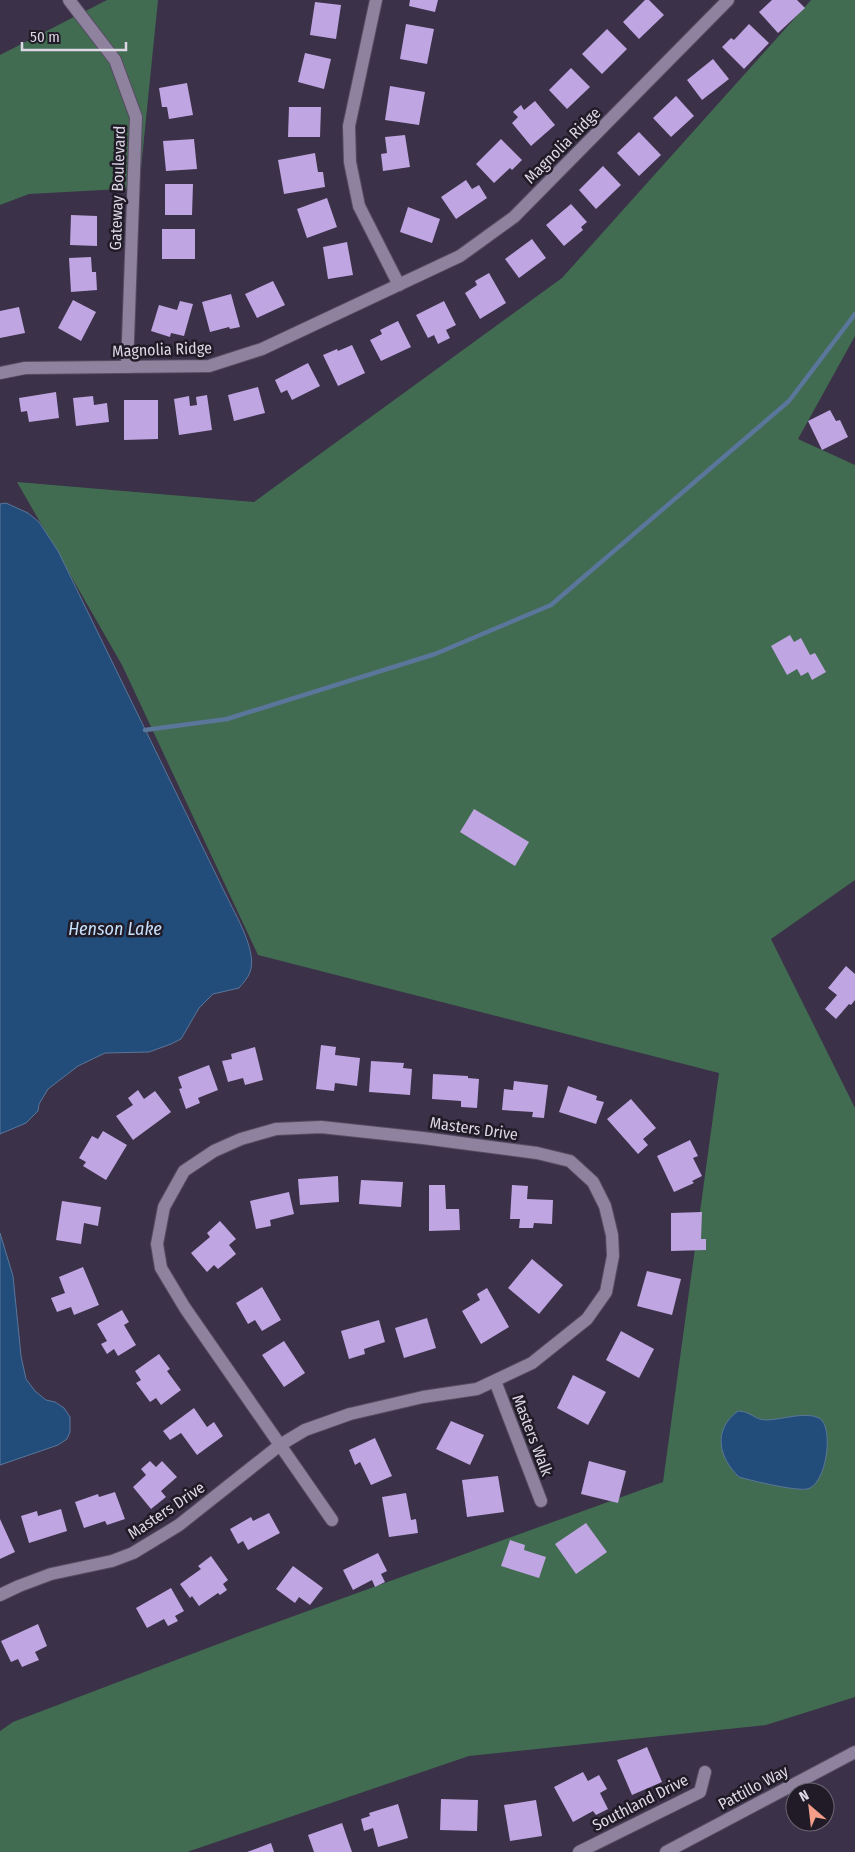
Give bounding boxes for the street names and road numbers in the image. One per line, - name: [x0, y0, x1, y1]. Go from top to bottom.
- street label: Magnolia Ridge: [520, 103, 604, 187]
- street label: Gateway Boulevard: [106, 125, 129, 251]
- street label: Magnolia Ridge: [112, 338, 212, 361]
- street label: Masters Drive: [429, 1113, 519, 1144]
- street label: Masters Walk: [508, 1392, 557, 1479]
- street label: Masters Drive: [124, 1478, 208, 1543]
- street label: Pattillo Way: [715, 1761, 792, 1814]
- street label: Southland Drive: [589, 1770, 691, 1835]

